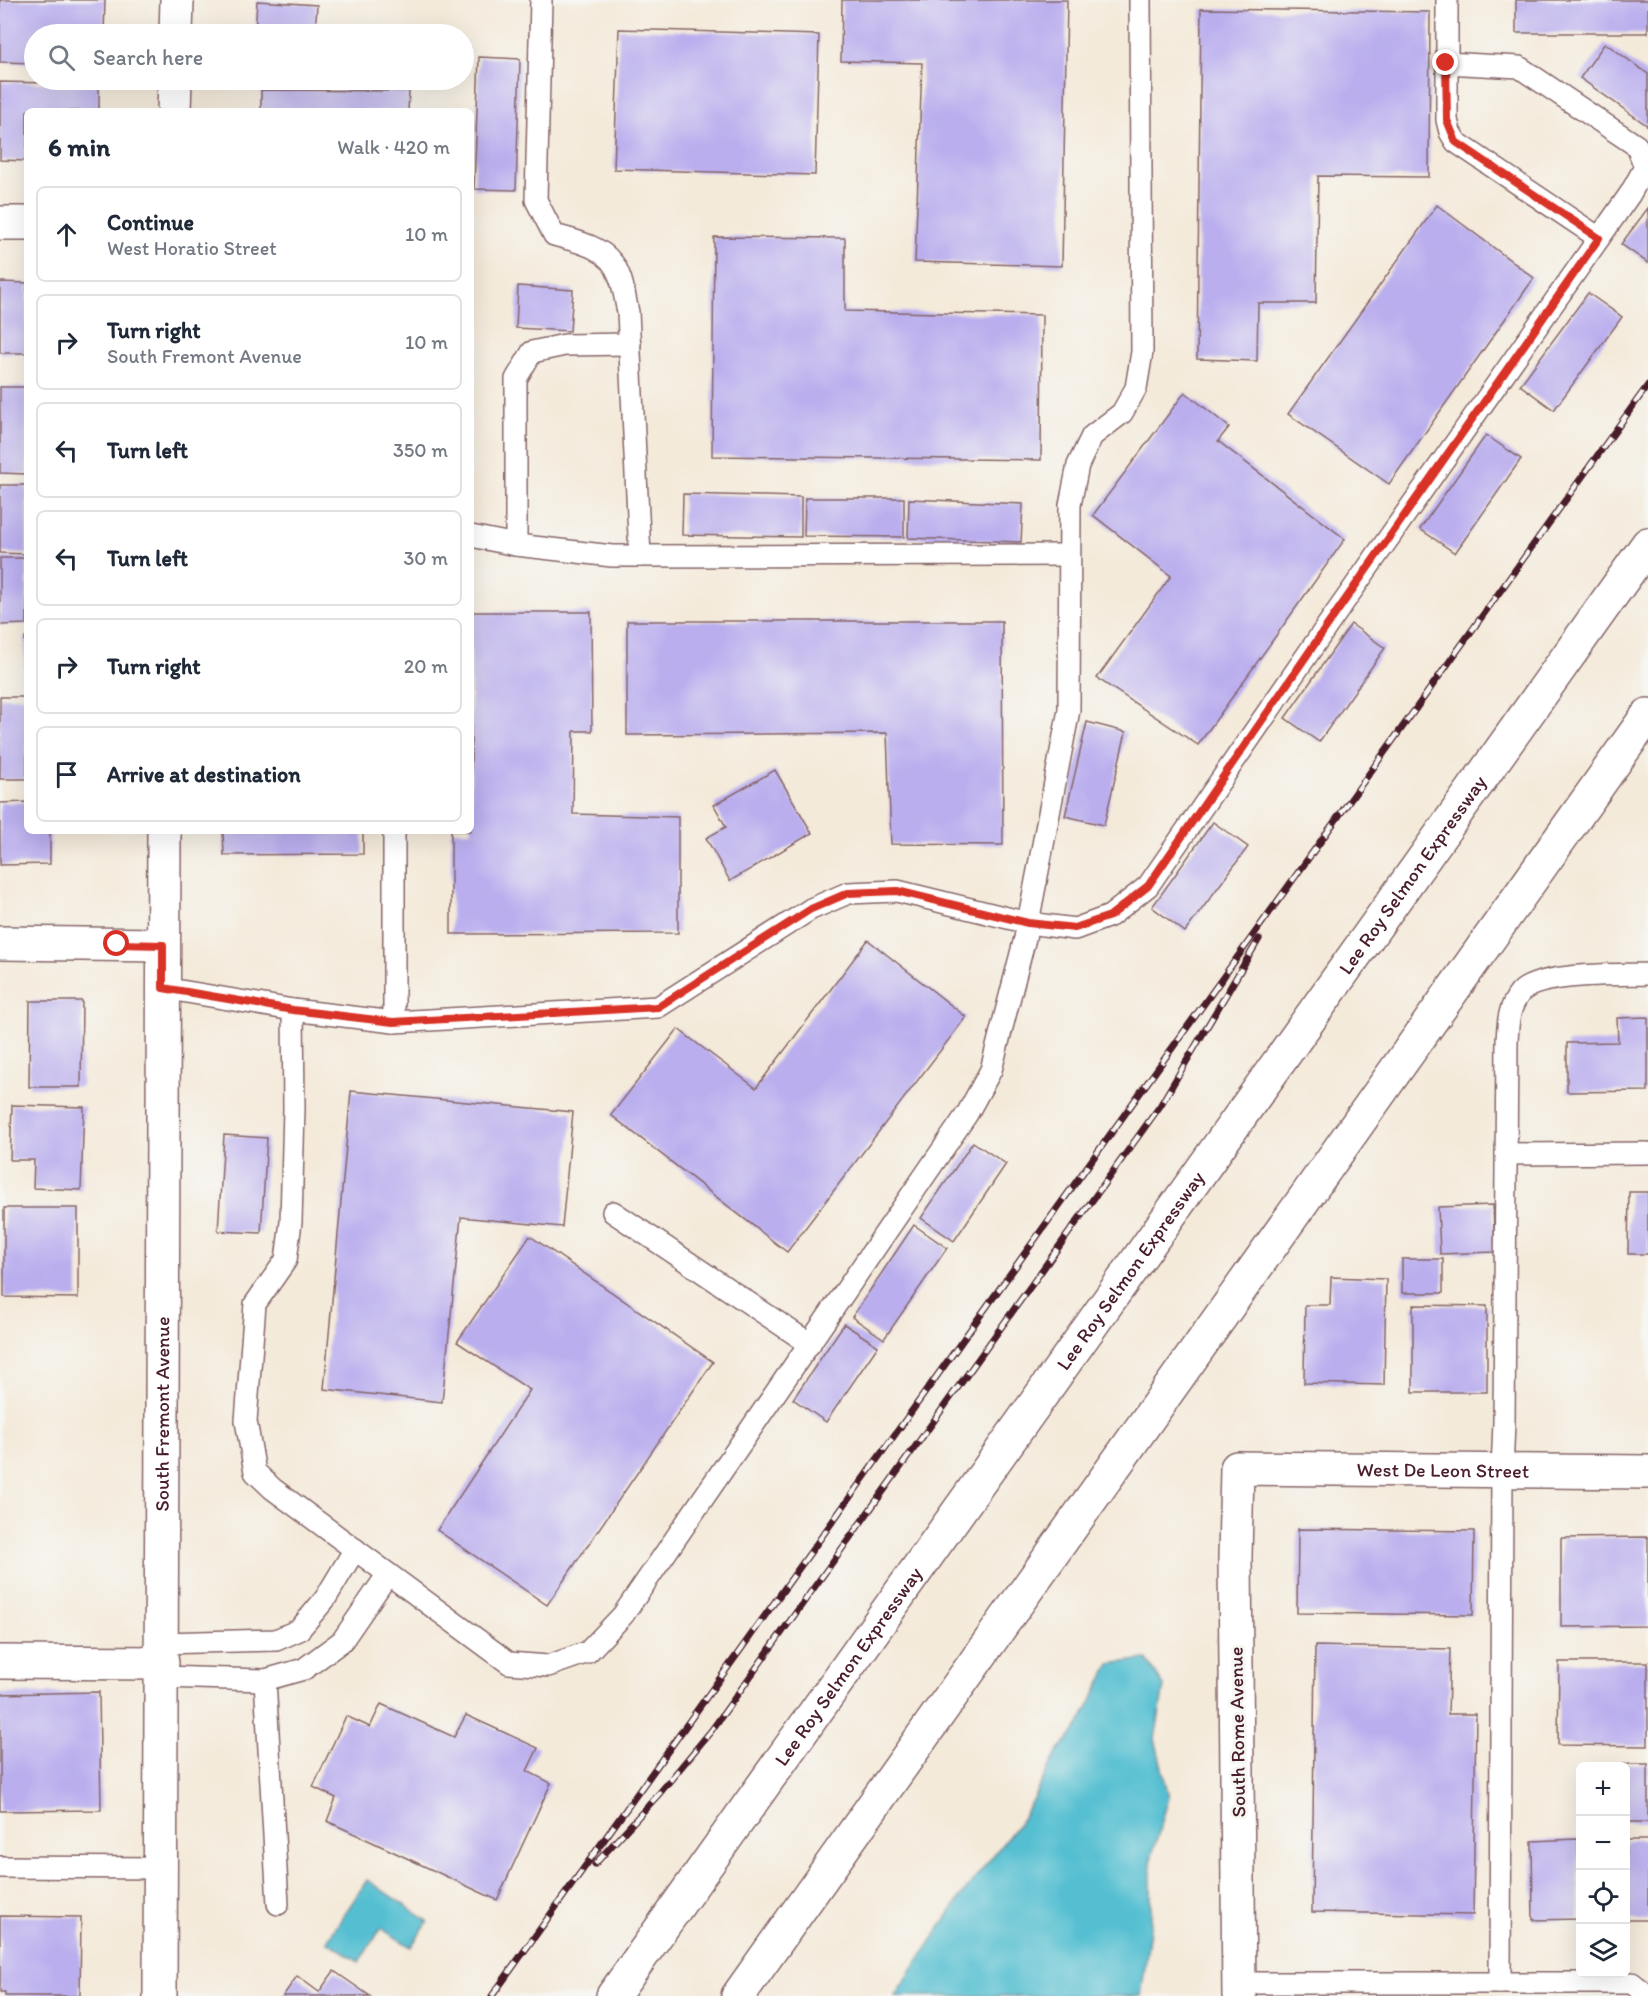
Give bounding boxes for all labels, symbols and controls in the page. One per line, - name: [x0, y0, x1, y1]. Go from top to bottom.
- search box: [24, 24, 474, 90]
- icon: search: [45, 41, 78, 74]
- text: Search here: [93, 44, 203, 71]
- route end: [1432, 49, 1458, 75]
- text: 6 min: [48, 131, 110, 163]
- text: Walk · 420 m: [337, 135, 450, 159]
- text: Continue: [107, 209, 194, 236]
- icon: ahead: [50, 218, 83, 251]
- text: 10 m: [405, 222, 448, 246]
- text: West Horatio Street: [107, 236, 277, 260]
- text: Turn right: [107, 317, 201, 344]
- icon: right: [50, 326, 83, 359]
- text: 10 m: [405, 330, 448, 354]
- text: South Fremont Avenue: [107, 344, 302, 368]
- icon: left: [50, 434, 83, 467]
- text: Turn left: [107, 437, 188, 464]
- text: 350 m: [393, 438, 448, 462]
- icon: left: [50, 542, 83, 575]
- text: Turn left: [107, 545, 188, 572]
- text: 30 m: [403, 546, 448, 570]
- icon: right: [50, 650, 83, 683]
- text: Turn right: [107, 653, 201, 680]
- text: 20 m: [404, 654, 448, 678]
- icon: arrive: [50, 758, 83, 791]
- text: Arrive at destination: [107, 761, 301, 788]
- street label: Lee Roy Selmon Expressway: [1333, 770, 1492, 979]
- route start: [103, 930, 129, 956]
- street label: Lee Roy Selmon Expressway: [1051, 1166, 1210, 1375]
- street label: South Fremont Avenue: [150, 1316, 174, 1512]
- street label: West De Leon Street: [1356, 1457, 1529, 1483]
- street label: Lee Roy Selmon Expressway: [769, 1562, 928, 1770]
- street label: South Rome Avenue: [1224, 1646, 1250, 1818]
- map controls: [1576, 1762, 1630, 1978]
- button: +: [1576, 1762, 1630, 1816]
- button: −: [1576, 1816, 1630, 1870]
- button: locate: [1576, 1870, 1630, 1924]
- button: layers: [1576, 1924, 1630, 1978]

